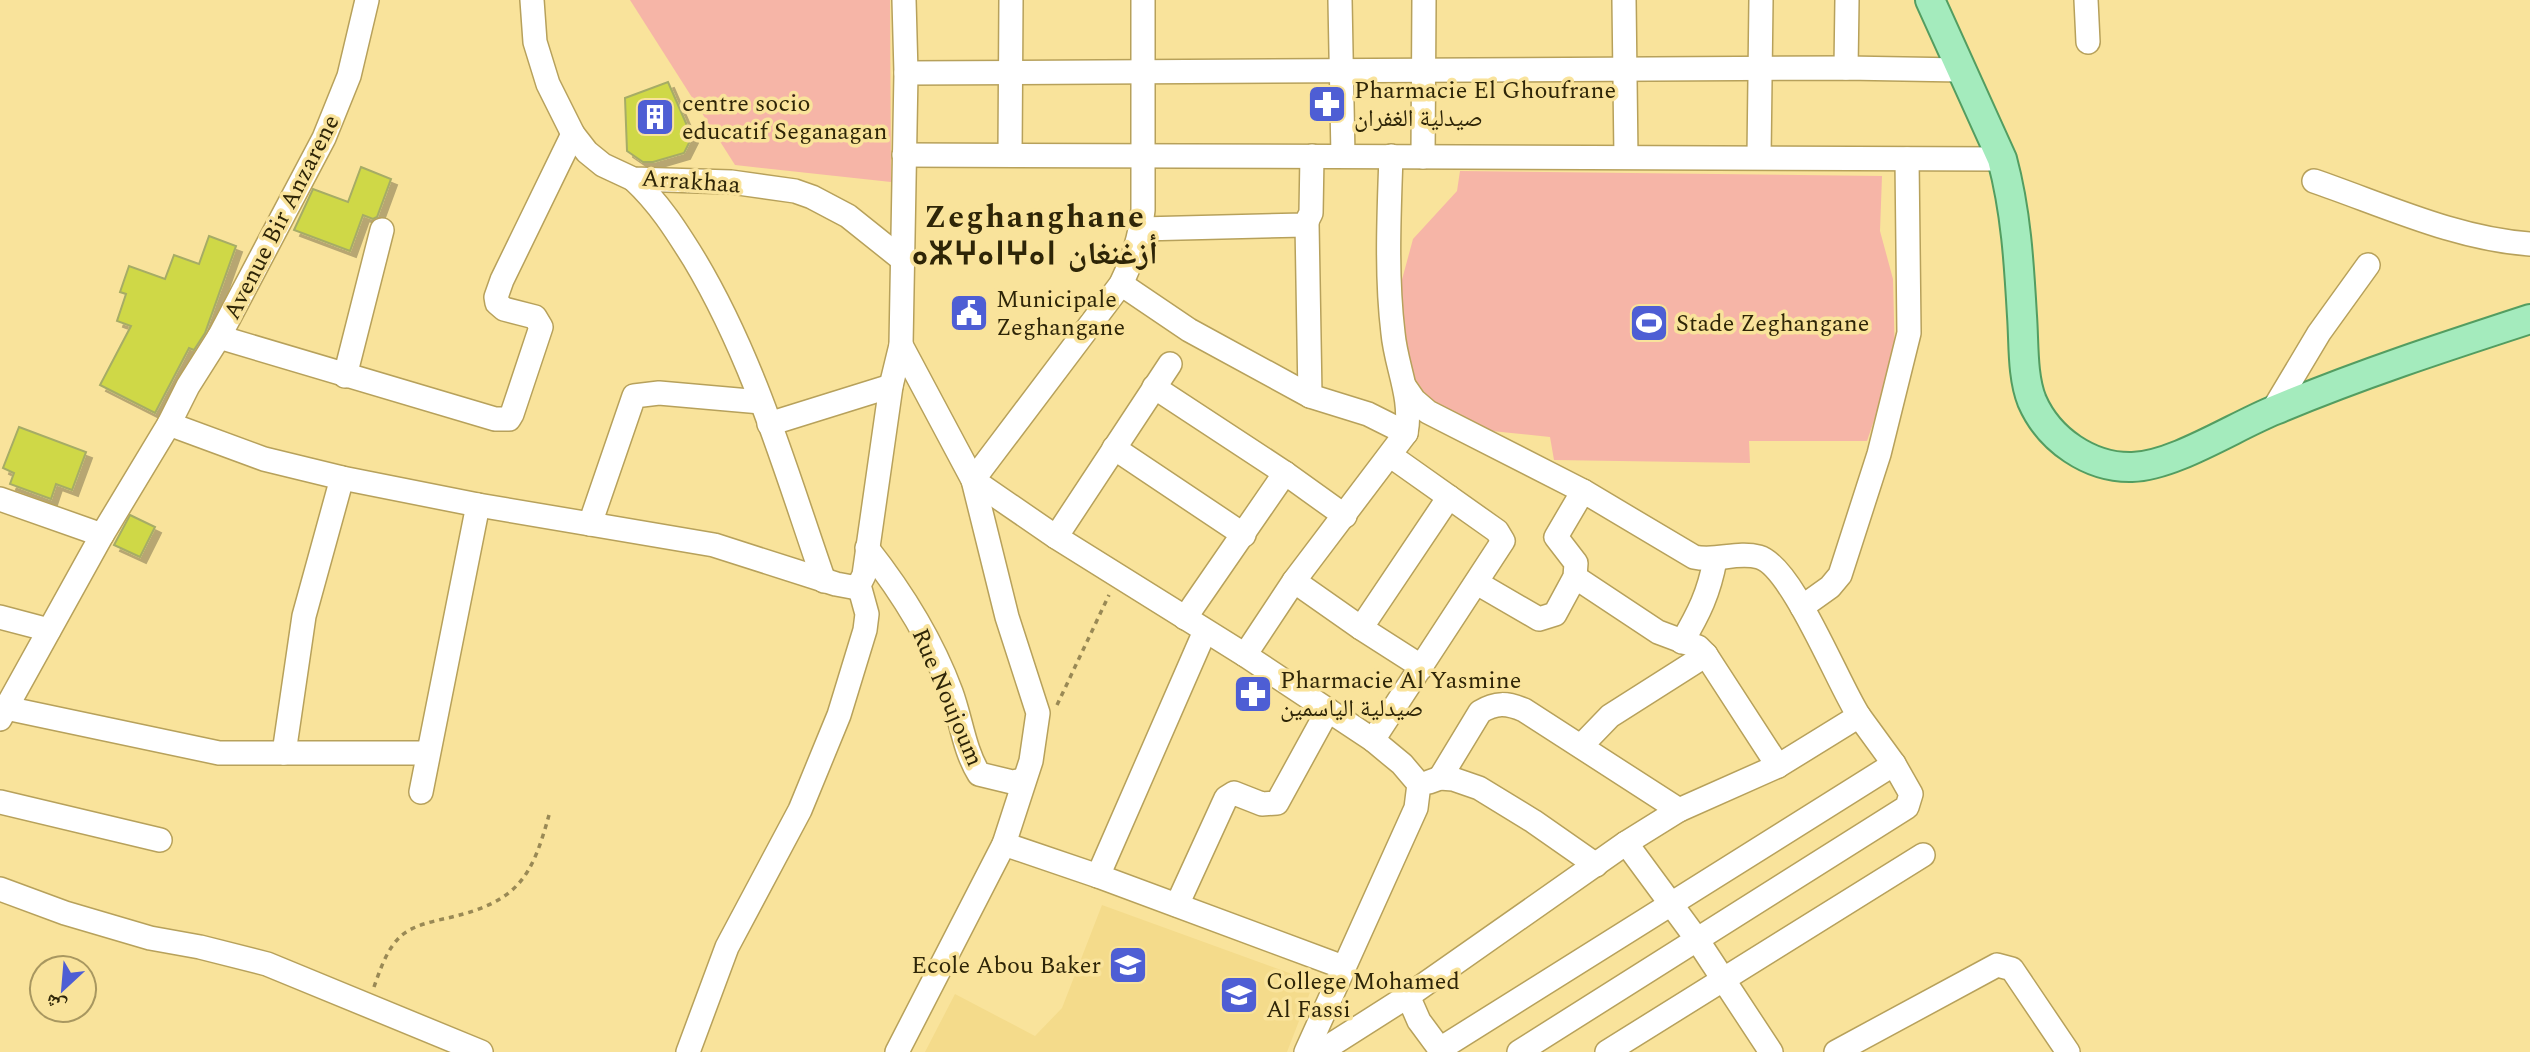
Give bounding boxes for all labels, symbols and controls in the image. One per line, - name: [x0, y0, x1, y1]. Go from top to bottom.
- place label: Pharmacie El Ghoufrane صيدلية الغفران: [1354, 73, 1616, 137]
- pharmacy icon: Pharmacie El Ghoufrane صيدلية الغفران: [1306, 83, 1348, 125]
- place label: centre socio educatif Seganagan: [682, 86, 887, 150]
- building icon: centre socio educatif Seganagan: [634, 96, 676, 138]
- street label: Avenue Bir Anzarene: [215, 109, 349, 326]
- street label: Arrakhaa: [640, 161, 742, 203]
- district label: Zeghanghane ⴰⵣⵖⴰⵏⵖⴰⵏ أزغنغان: [912, 193, 1158, 279]
- place label: Municipale Zeghangane: [996, 282, 1125, 346]
- public building icon: Municipale Zeghangane: [948, 292, 990, 334]
- sports icon: Stade Zeghangane: [1628, 302, 1670, 344]
- place label: Stade Zeghangane: [1676, 306, 1869, 342]
- street label: Rue Noujoum: [902, 623, 992, 772]
- place label: Pharmacie Al Yasmine صيدلية الياسمين: [1280, 663, 1521, 727]
- pharmacy icon: Pharmacie Al Yasmine صيدلية الياسمين: [1232, 673, 1274, 715]
- school or university icon: Ecole Abou Baker: [1107, 944, 1149, 986]
- place label: Ecole Abou Baker: [911, 948, 1101, 984]
- north arrow: [28, 954, 98, 1024]
- place label: College Mohamed Al Fassi: [1266, 964, 1460, 1028]
- school or university icon: College Mohamed Al Fassi: [1218, 974, 1260, 1016]
- text: ش: [41, 985, 72, 1020]

